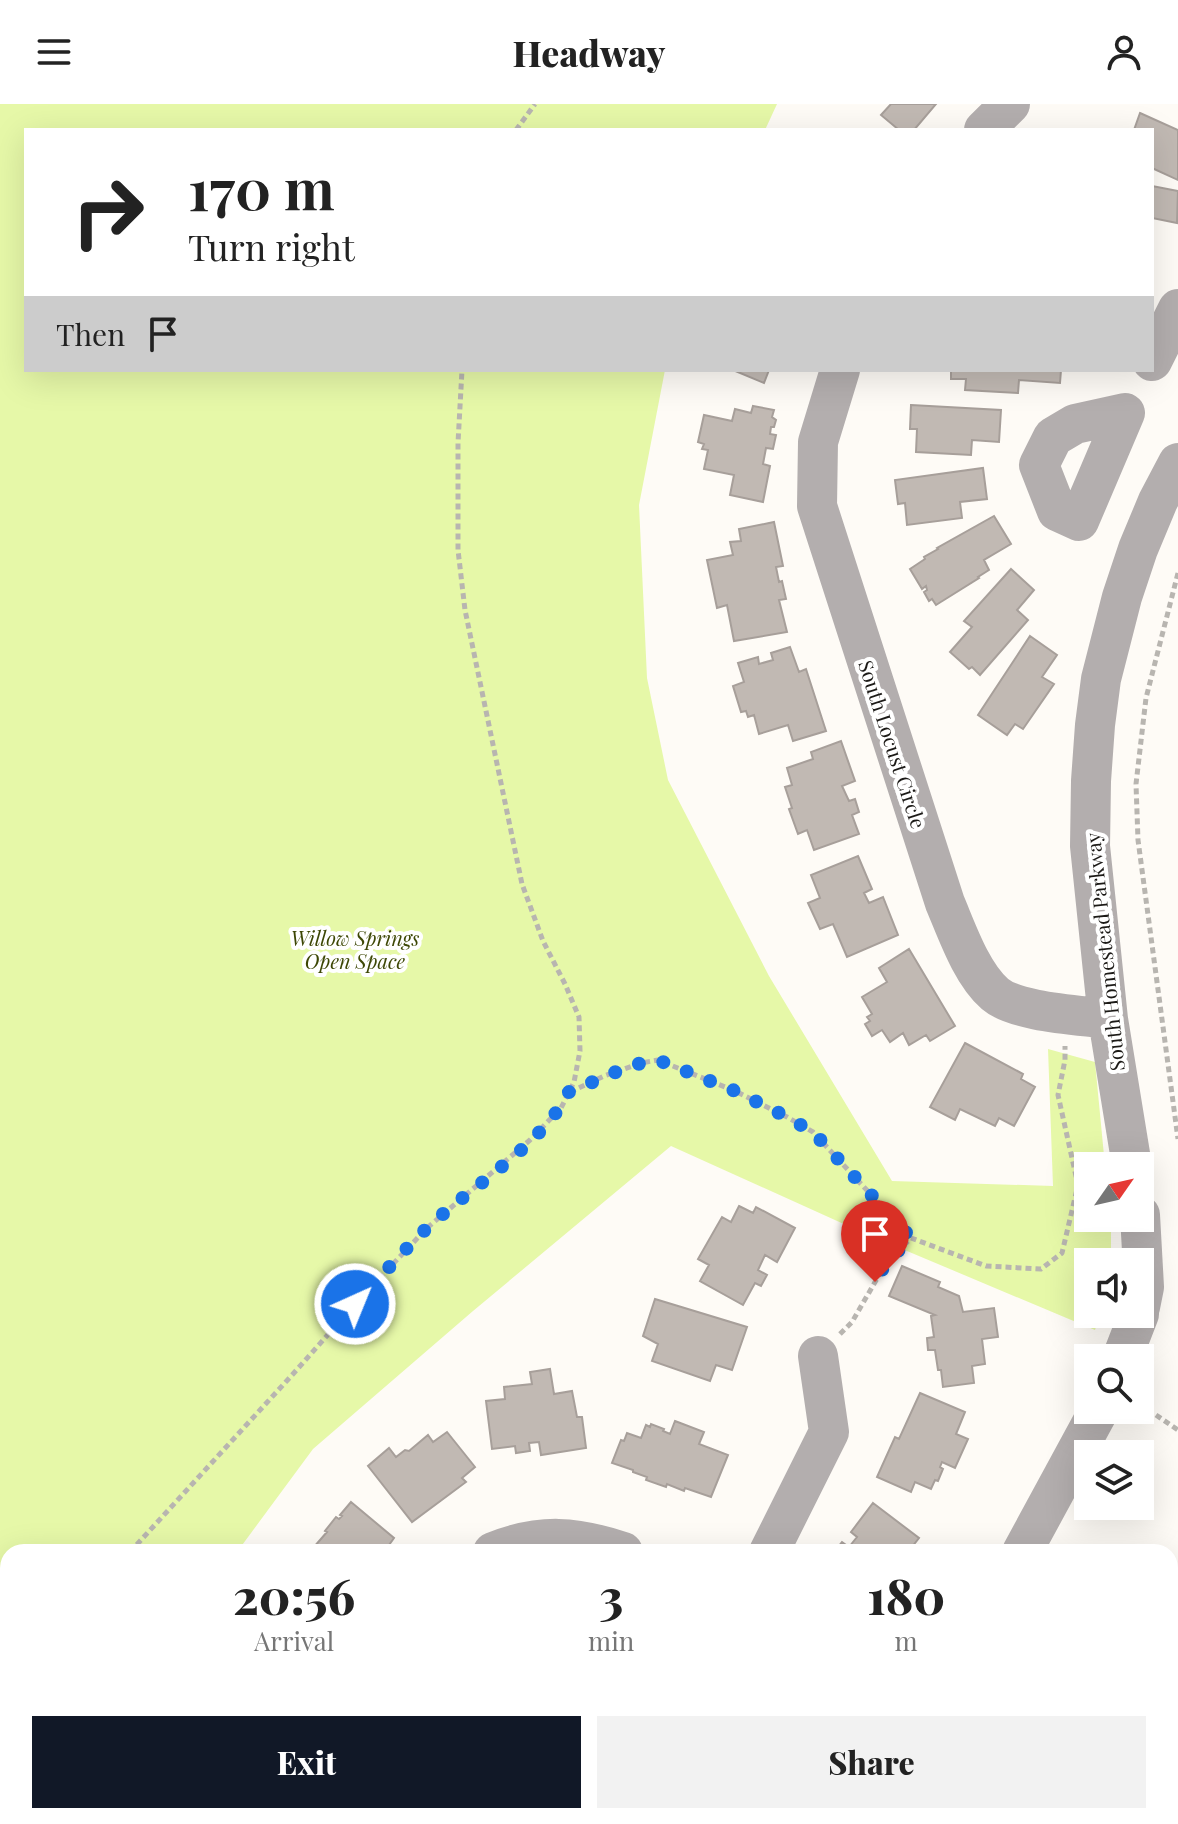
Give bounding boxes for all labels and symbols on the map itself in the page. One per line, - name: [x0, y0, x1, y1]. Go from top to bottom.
- street label: South Locust Circle: [853, 656, 933, 832]
- street label: South Homestead Parkway: [1078, 831, 1130, 1073]
- park label: Willow Springs Open Space: [291, 924, 420, 974]
- north arrow: [1074, 1152, 1154, 1232]
- pin: [841, 1200, 909, 1282]
- position arrow: [313, 1262, 397, 1346]

